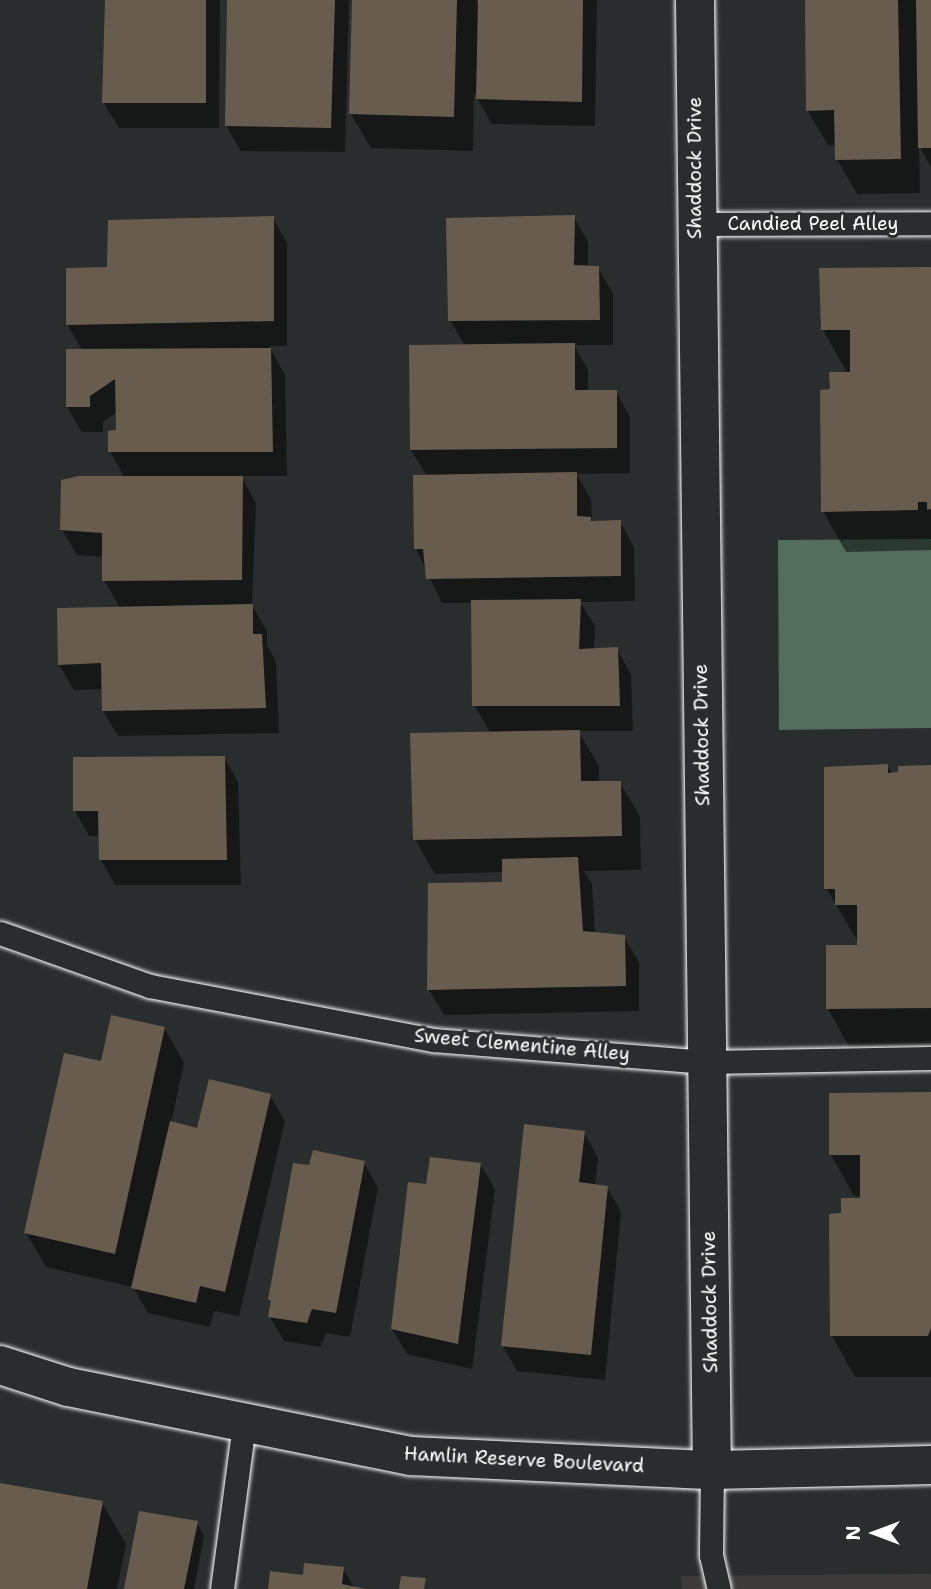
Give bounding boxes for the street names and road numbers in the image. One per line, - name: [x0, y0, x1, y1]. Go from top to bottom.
- street label: Shaddock Drive: [684, 97, 706, 239]
- street label: Candied Peel Alley: [727, 213, 899, 235]
- street label: Shaddock Drive: [689, 664, 715, 806]
- street label: Sweet Clementine Alley: [413, 1024, 631, 1066]
- street label: Shaddock Drive: [697, 1231, 723, 1373]
- street label: Hamlin Reserve Boulevard: [403, 1442, 645, 1478]

